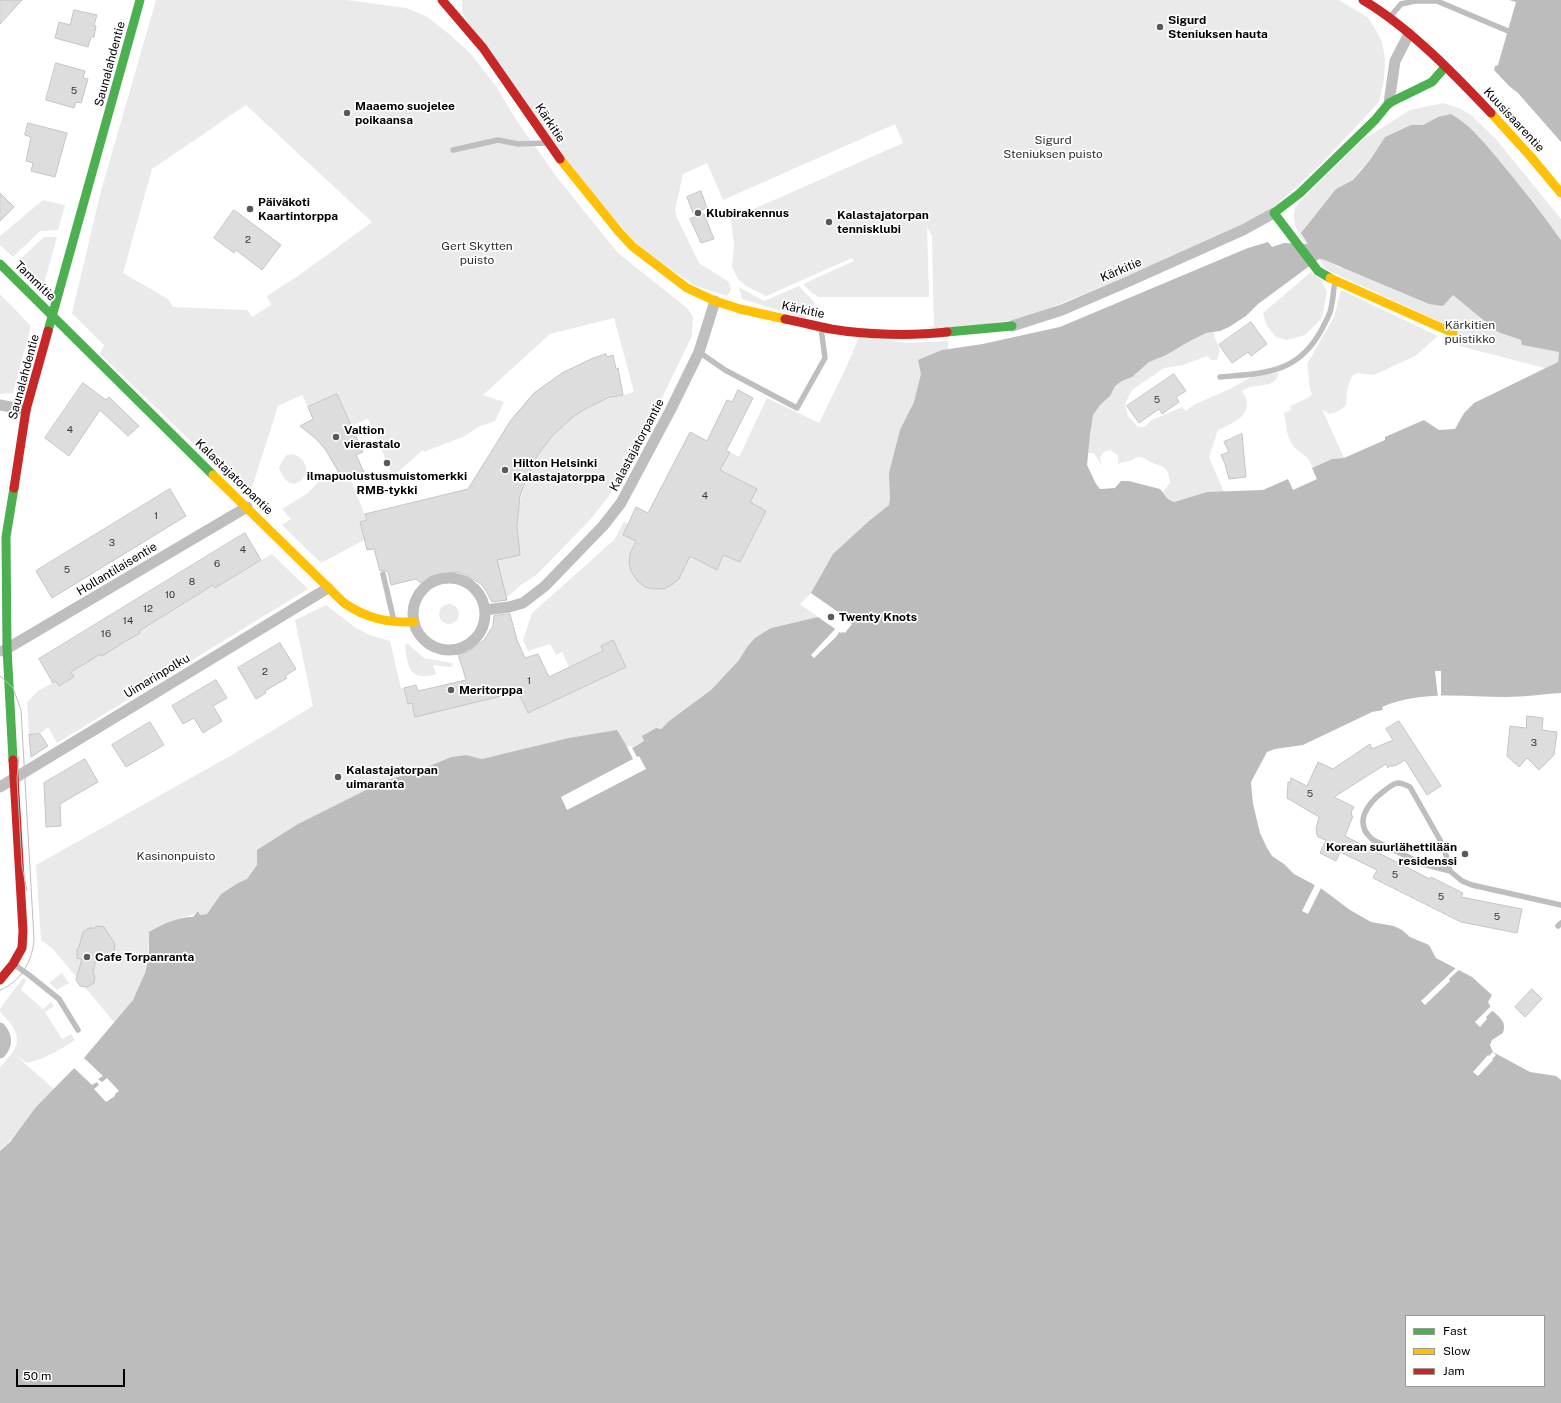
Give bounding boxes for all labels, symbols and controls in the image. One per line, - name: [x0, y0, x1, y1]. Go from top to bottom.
- place label: Sigurd Steniuksen hauta: [1168, 13, 1268, 41]
- street label: Saunalahdentie: [92, 20, 128, 108]
- marker: Sigurd Steniuksen hauta: [1155, 22, 1165, 32]
- house number: 5: [71, 85, 77, 97]
- street label: Kuusisaarentie: [1481, 85, 1547, 155]
- place label: Maaemo suojelee poikaansa: [355, 99, 455, 127]
- street label: Kärkitie: [532, 101, 568, 145]
- marker: Maaemo suojelee poikaansa: [342, 108, 352, 118]
- park label: Sigurd Steniuksen puisto: [1003, 133, 1103, 161]
- place label: Päiväkoti Kaartintorppa: [258, 195, 338, 223]
- marker: Päiväkoti Kaartintorppa: [245, 204, 255, 214]
- place label: Klubirakennus: [706, 206, 789, 220]
- marker: Klubirakennus: [693, 208, 703, 218]
- place label: Kalastajatorpan tennisklubi: [837, 208, 929, 236]
- marker: Kalastajatorpan tennisklubi: [824, 217, 834, 227]
- house number: 2: [245, 234, 251, 246]
- park label: Gert Skytten puisto: [441, 239, 513, 267]
- street label: Kärkitie: [1098, 255, 1144, 285]
- street label: Tammitie: [12, 258, 58, 304]
- street label: Kärkitie: [780, 298, 826, 322]
- park label: Kärkitien puistikko: [1445, 318, 1495, 346]
- street label: Saunalahdentie: [6, 333, 42, 421]
- house number: 5: [1154, 394, 1160, 406]
- street label: Kalastajatorpantie: [607, 396, 667, 494]
- place label: Valtion vierastalo: [344, 423, 400, 451]
- house number: 4: [67, 424, 73, 436]
- marker: Valtion vierastalo: [331, 432, 341, 442]
- street label: Kalastajatorpantie: [192, 436, 276, 518]
- place label: Hilton Helsinki Kalastajatorppa: [513, 456, 605, 484]
- marker: ilmapuolustusmuistomerkki RMB-tykki: [382, 458, 392, 468]
- marker: Hilton Helsinki Kalastajatorppa: [500, 465, 510, 475]
- place label: ilmapuolustusmuistomerkki RMB-tykki: [307, 469, 467, 497]
- house number: 4: [702, 490, 708, 502]
- house number: 1: [154, 510, 158, 522]
- house number: 3: [109, 537, 115, 549]
- street label: Hollantilaisentie: [74, 539, 160, 599]
- house number: 4: [240, 544, 246, 556]
- house number: 6: [214, 558, 220, 570]
- house number: 5: [64, 564, 70, 576]
- house number: 8: [189, 576, 195, 588]
- house number: 10: [165, 589, 175, 601]
- house number: 12: [143, 603, 153, 615]
- place label: Twenty Knots: [839, 610, 917, 624]
- marker: Twenty Knots: [826, 612, 836, 622]
- house number: 14: [123, 615, 133, 627]
- house number: 16: [101, 628, 111, 640]
- street label: Uimarinpolku: [121, 651, 193, 701]
- house number: 2: [262, 666, 268, 678]
- house number: 1: [527, 675, 531, 687]
- place label: Meritorppa: [459, 683, 523, 697]
- marker: Meritorppa: [446, 685, 456, 695]
- house number: 3: [1531, 737, 1537, 749]
- place label: Kalastajatorpan uimaranta: [346, 763, 438, 791]
- marker: Kalastajatorpan uimaranta: [333, 772, 343, 782]
- house number: 5: [1307, 788, 1313, 800]
- place label: Korean suurlähettilään residenssi: [1326, 840, 1457, 868]
- park label: Kasinonpuisto: [137, 849, 215, 863]
- marker: Korean suurlähettilään residenssi: [1460, 849, 1470, 859]
- house number: 5: [1392, 869, 1398, 881]
- house number: 5: [1438, 891, 1444, 903]
- house number: 5: [1494, 911, 1500, 923]
- place label: Cafe Torpanranta: [95, 950, 194, 964]
- marker: Cafe Torpanranta: [82, 952, 92, 962]
- legend: [1405, 1315, 1545, 1387]
- text: Fast: [1443, 1324, 1467, 1338]
- text: Slow: [1443, 1344, 1470, 1358]
- scale bar: [18, 1361, 127, 1387]
- text: Jam: [1443, 1364, 1465, 1378]
- text: 50 m: [23, 1369, 51, 1383]

